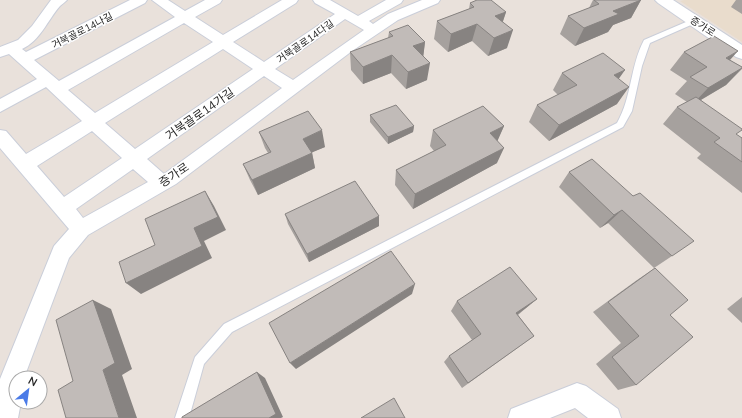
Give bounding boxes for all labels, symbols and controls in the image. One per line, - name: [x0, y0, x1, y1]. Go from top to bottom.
- street label: 거북골로14나길: [49, 9, 115, 51]
- street label: 증가로: [688, 13, 718, 39]
- street label: 거북골로14다길: [274, 17, 337, 66]
- street label: 거북골로14가길: [162, 84, 237, 143]
- street label: 증가로: [156, 159, 192, 190]
- north arrow: [8, 370, 48, 410]
- text: N: [26, 373, 40, 389]

